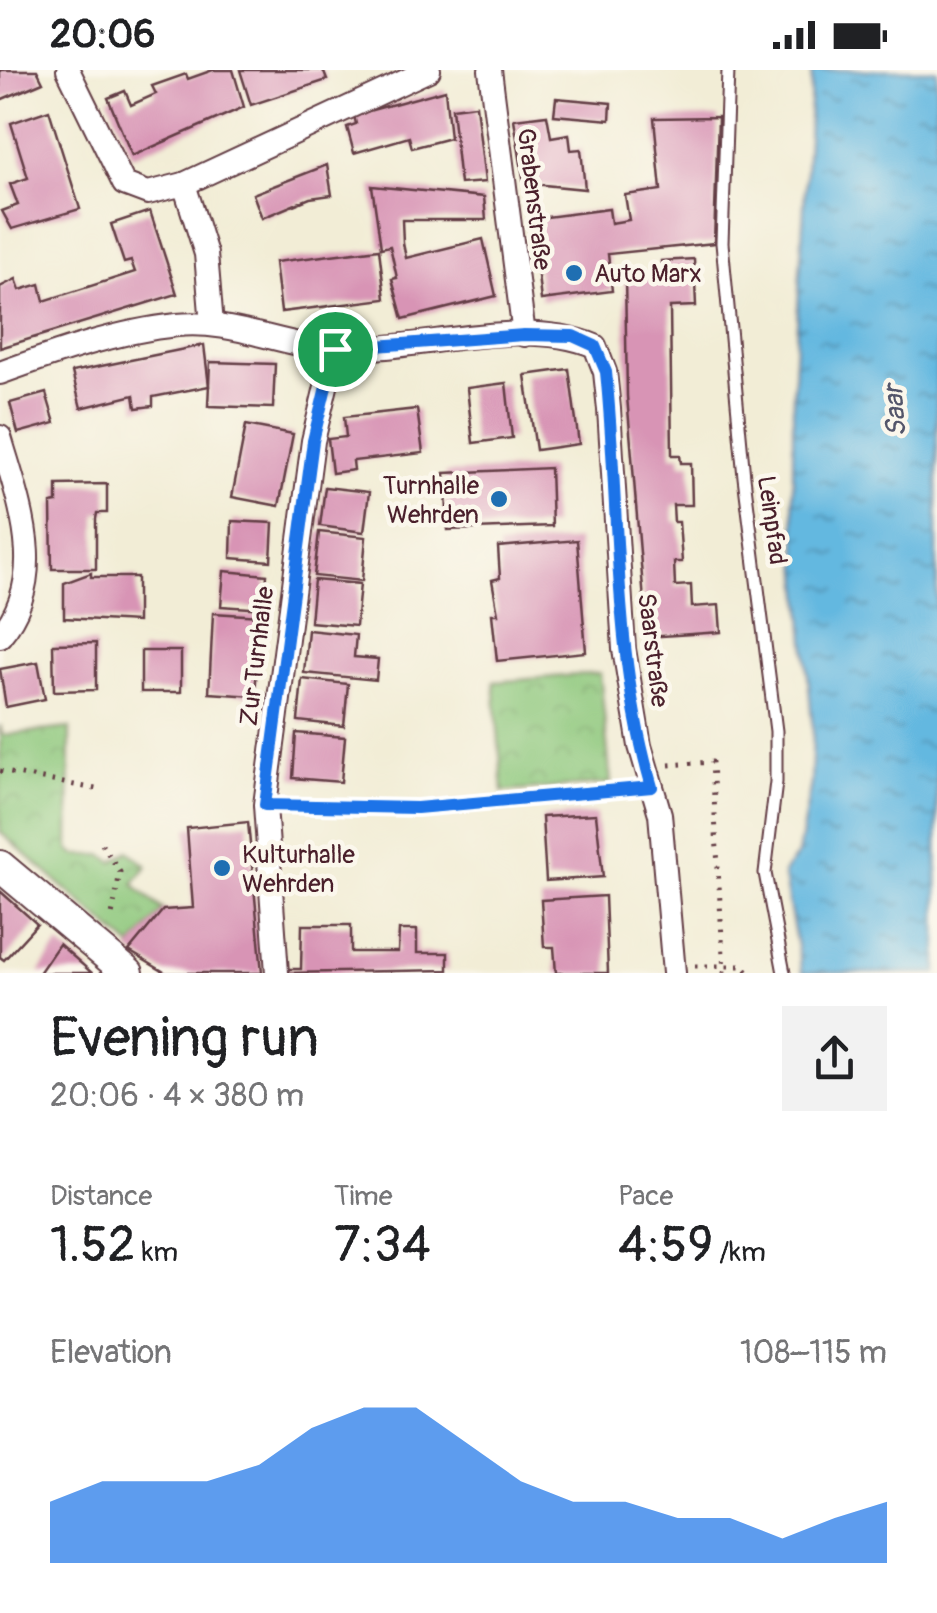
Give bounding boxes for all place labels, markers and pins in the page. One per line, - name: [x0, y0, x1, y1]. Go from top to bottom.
- place label: Auto Marx: [594, 259, 702, 290]
- marker: Auto Marx: [563, 262, 585, 284]
- pin: [293, 307, 378, 392]
- place label: Turnhalle Wehrden: [383, 471, 480, 531]
- marker: Turnhalle Wehrden: [488, 488, 510, 510]
- place label: Kulturhalle Wehrden: [242, 840, 355, 900]
- marker: Kulturhalle Wehrden: [211, 857, 233, 879]

